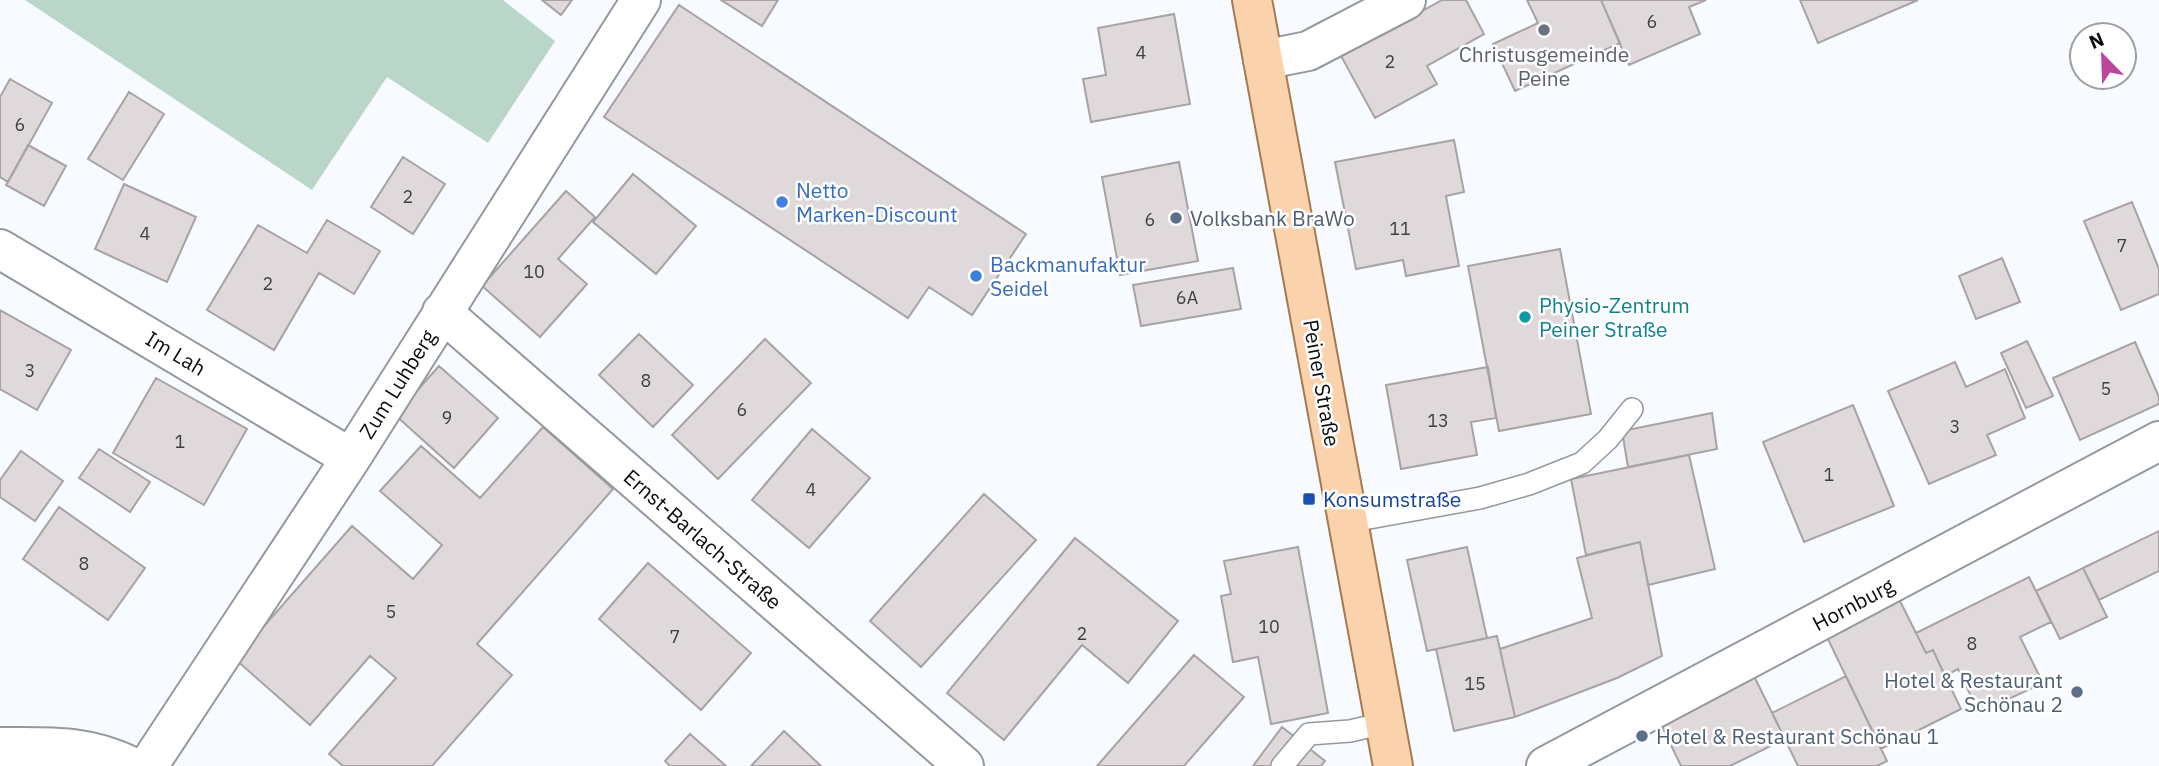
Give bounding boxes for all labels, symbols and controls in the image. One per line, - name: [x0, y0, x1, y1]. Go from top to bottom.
- house number: 6: [1647, 10, 1657, 33]
- north arrow: [2068, 21, 2138, 91]
- marker: Christusgemeinde Peine: [1536, 22, 1552, 38]
- text: N: [2085, 27, 2107, 54]
- place label: Christusgemeinde Peine: [1459, 40, 1629, 92]
- house number: 4: [1136, 41, 1147, 64]
- house number: 2: [1385, 50, 1395, 73]
- house number: 6: [15, 113, 25, 136]
- place label: Netto Marken-Discount: [796, 176, 958, 228]
- house number: 2: [403, 185, 413, 208]
- marker: Netto Marken-Discount: [774, 194, 790, 210]
- place label: Volksbank BraWo: [1190, 204, 1355, 232]
- house number: 6: [1145, 208, 1155, 231]
- marker: Volksbank BraWo: [1168, 210, 1184, 226]
- house number: 11: [1389, 217, 1411, 240]
- house number: 4: [140, 222, 151, 245]
- house number: 7: [2117, 234, 2127, 257]
- place label: Backmanufaktur Seidel: [990, 250, 1146, 302]
- house number: 10: [523, 260, 545, 283]
- marker: Backmanufaktur Seidel: [968, 268, 984, 284]
- house number: 2: [263, 272, 273, 295]
- house number: 6A: [1176, 286, 1199, 309]
- place label: Physio-Zentrum Peiner Straße: [1539, 291, 1690, 343]
- marker: Physio-Zentrum Peiner Straße: [1517, 309, 1533, 325]
- street label: Peiner Straße: [1297, 317, 1347, 449]
- street label: Im Lah: [141, 324, 211, 382]
- street label: Zum Luhberg: [352, 324, 442, 444]
- house number: 3: [25, 359, 35, 382]
- house number: 8: [641, 369, 651, 392]
- house number: 5: [2101, 377, 2111, 400]
- house number: 6: [737, 398, 747, 421]
- house number: 9: [442, 406, 452, 429]
- house number: 13: [1427, 409, 1449, 432]
- house number: 3: [1950, 415, 1960, 438]
- house number: 1: [175, 430, 185, 453]
- street label: Ernst-Barlach-Straße: [618, 463, 788, 615]
- house number: 1: [1824, 463, 1834, 486]
- house number: 4: [806, 478, 817, 501]
- place label: Konsumstraße: [1323, 485, 1461, 513]
- marker: Konsumstraße: [1301, 491, 1317, 507]
- house number: 8: [79, 552, 89, 575]
- street label: Hornburg: [1807, 571, 1899, 637]
- house number: 5: [386, 600, 396, 623]
- house number: 10: [1258, 615, 1280, 638]
- house number: 2: [1077, 622, 1087, 645]
- house number: 7: [670, 625, 680, 648]
- house number: 8: [1967, 632, 1977, 655]
- place label: Hotel & Restaurant Schönau 2: [1884, 666, 2063, 718]
- house number: 15: [1464, 672, 1486, 695]
- marker: Hotel & Restaurant Schönau 2: [2069, 684, 2085, 700]
- place label: Hotel & Restaurant Schönau 1: [1656, 722, 1939, 750]
- marker: Hotel & Restaurant Schönau 1: [1634, 728, 1650, 744]

